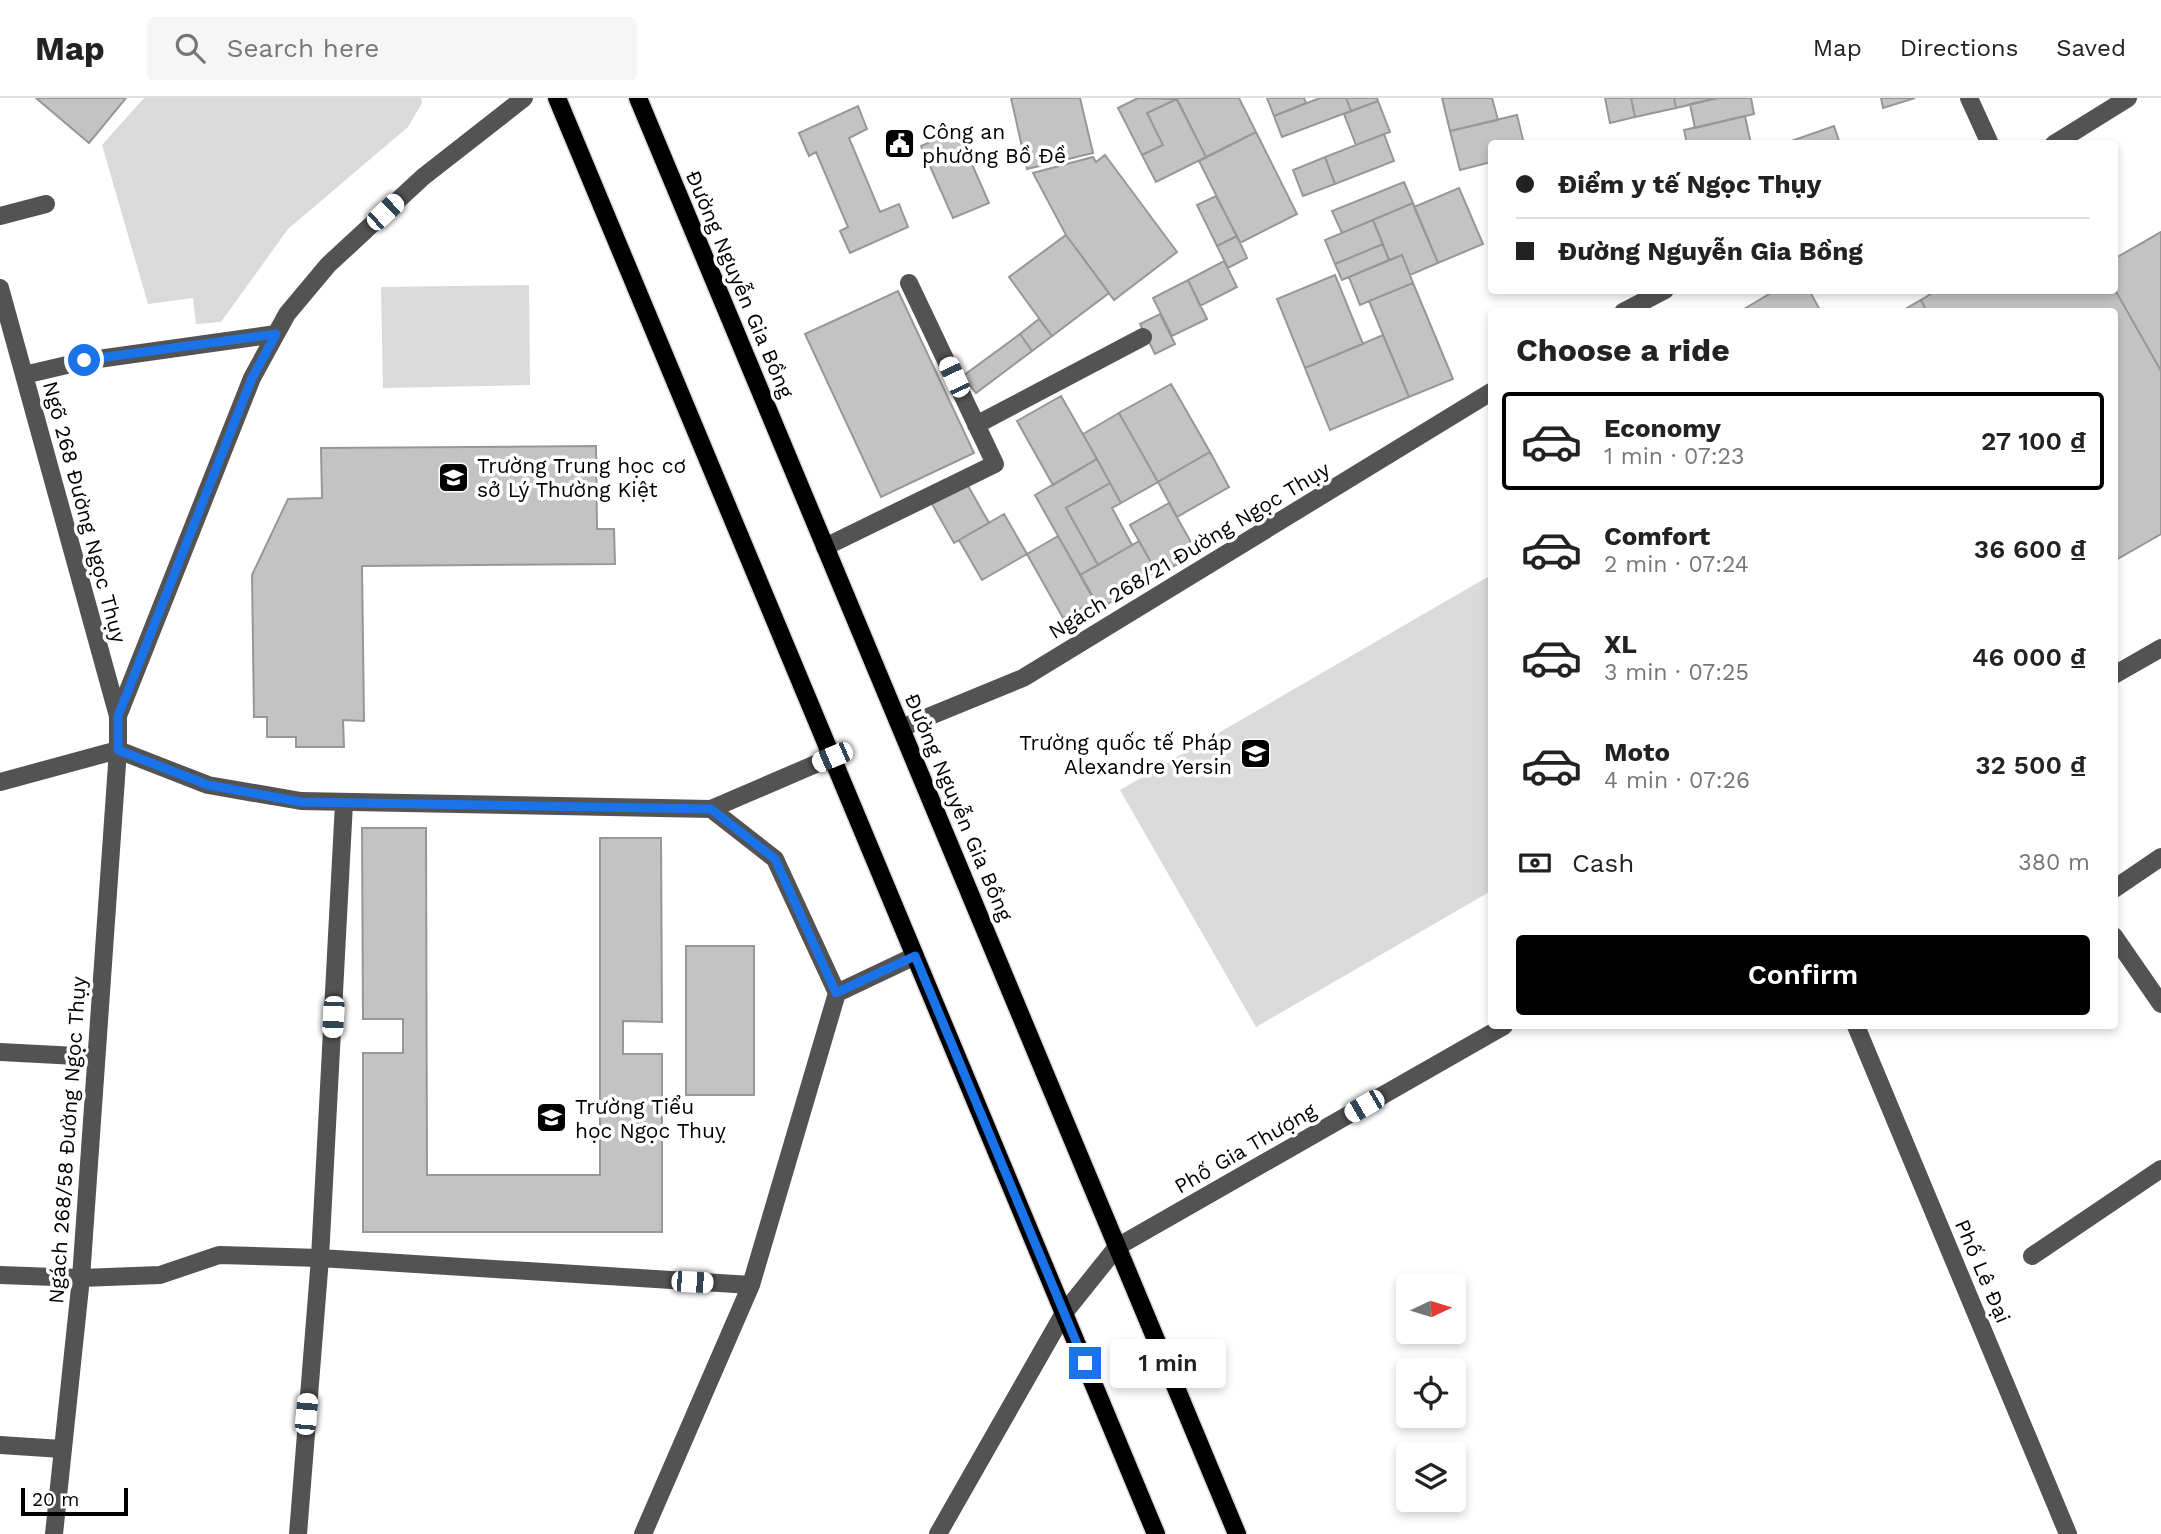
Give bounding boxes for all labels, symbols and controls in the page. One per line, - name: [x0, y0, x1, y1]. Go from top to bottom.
- search box: [147, 17, 637, 80]
- text: Map: [35, 29, 105, 68]
- icon: search: [171, 29, 209, 67]
- text: Search here: [227, 33, 379, 63]
- text: Map: [1813, 34, 1862, 62]
- text: Directions: [1900, 34, 2018, 62]
- text: Saved: [2056, 34, 2126, 62]
- place label: Công an phường Bồ Đề: [922, 119, 1066, 168]
- public building icon: Công an phường Bồ Đề: [882, 126, 916, 160]
- street label: Đường Nguyễn Gia Bồng: [681, 167, 800, 402]
- text: Điểm y tế Ngọc Thụy: [1558, 169, 1821, 199]
- car: [363, 190, 408, 234]
- text: Đường Nguyễn Gia Bồng: [1558, 236, 1863, 266]
- text: Choose a ride: [1516, 331, 1730, 369]
- route start: [68, 344, 100, 376]
- car: [936, 354, 973, 400]
- street label: Ngõ 268 Đường Ngọc Thụy: [38, 378, 132, 646]
- icon: car: [1520, 410, 1583, 473]
- text: Economy: [1604, 413, 1721, 443]
- text: 27 100 ₫: [1981, 426, 2086, 456]
- text: 1 min · 07:23: [1604, 443, 1744, 470]
- place label: Trường Trung học cơ sở Lý Thường Kiệt: [477, 453, 686, 502]
- street label: Ngách 268/21 Đường Ngọc Thụy: [1044, 456, 1334, 644]
- school or university icon: Trường Trung học cơ sở Lý Thường Kiệt: [437, 460, 471, 494]
- icon: car: [1520, 518, 1583, 581]
- text: Comfort: [1604, 521, 1710, 551]
- text: 36 600 ₫: [1974, 534, 2086, 564]
- text: 2 min · 07:24: [1604, 551, 1749, 578]
- icon: car: [1520, 626, 1583, 689]
- text: XL: [1604, 629, 1637, 659]
- text: 46 000 ₫: [1972, 642, 2086, 672]
- text: 3 min · 07:25: [1604, 659, 1749, 686]
- street label: Đường Nguyễn Gia Bồng: [900, 690, 1019, 925]
- place label: Trường quốc tế Pháp Alexandre Yersin: [1019, 730, 1232, 779]
- icon: car: [1520, 734, 1583, 797]
- school or university icon: Trường quốc tế Pháp Alexandre Yersin: [1238, 737, 1272, 771]
- text: Moto: [1604, 737, 1670, 767]
- car: [809, 739, 856, 775]
- text: 32 500 ₫: [1975, 750, 2086, 780]
- text: 4 min · 07:26: [1604, 767, 1750, 794]
- icon: cash: [1516, 844, 1554, 882]
- text: Cash: [1572, 848, 1634, 878]
- text: 380 m: [2018, 849, 2090, 876]
- button: Confirm: [1516, 935, 2090, 1015]
- street label: Ngách 268/58 Đường Ngọc Thụy: [43, 975, 91, 1305]
- car: [322, 995, 345, 1039]
- car: [1341, 1086, 1388, 1126]
- place label: Trường Tiểu học Ngọc Thuỵ: [575, 1094, 726, 1143]
- street label: Phố Gia Thượng: [1170, 1097, 1321, 1199]
- school or university icon: Trường Tiểu học Ngọc Thuỵ: [535, 1101, 569, 1135]
- street label: Phố Lê Đại: [1950, 1215, 2016, 1327]
- car: [671, 1270, 714, 1294]
- north arrow: [1396, 1274, 1466, 1344]
- map controls: [1396, 1274, 1466, 1512]
- callout: 1 min: [1110, 1338, 1225, 1388]
- route end: [1069, 1347, 1101, 1379]
- text: 1 min: [1138, 1350, 1198, 1377]
- button: locate: [1396, 1358, 1466, 1428]
- car: [294, 1392, 319, 1436]
- button: layers: [1396, 1442, 1466, 1512]
- scale bar: [21, 1485, 128, 1517]
- text: 20 m: [32, 1488, 79, 1511]

